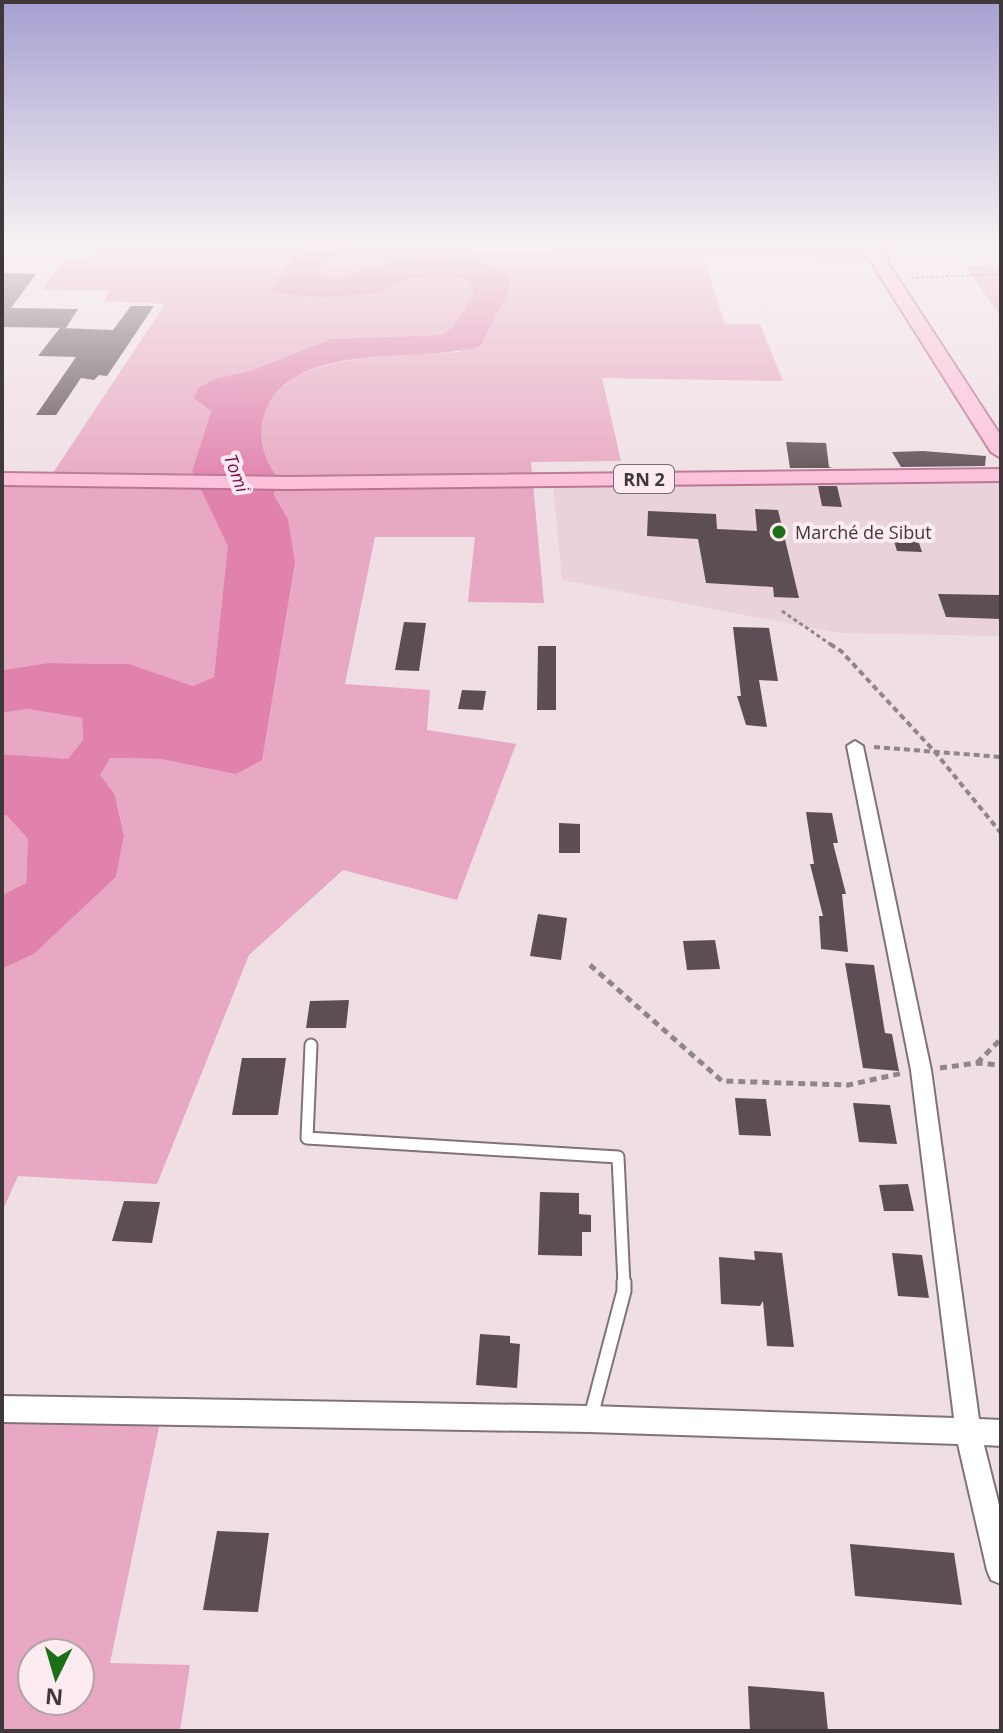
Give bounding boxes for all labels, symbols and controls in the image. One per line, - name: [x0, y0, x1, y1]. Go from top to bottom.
- water label: Tomi: [219, 450, 255, 496]
- road number: RN 2: [614, 465, 674, 493]
- place label: Marché de Sibut: [795, 520, 932, 544]
- marker: Marché de Sibut: [770, 523, 788, 541]
- north arrow: [16, 1637, 96, 1717]
- text: N: [44, 1682, 64, 1714]

